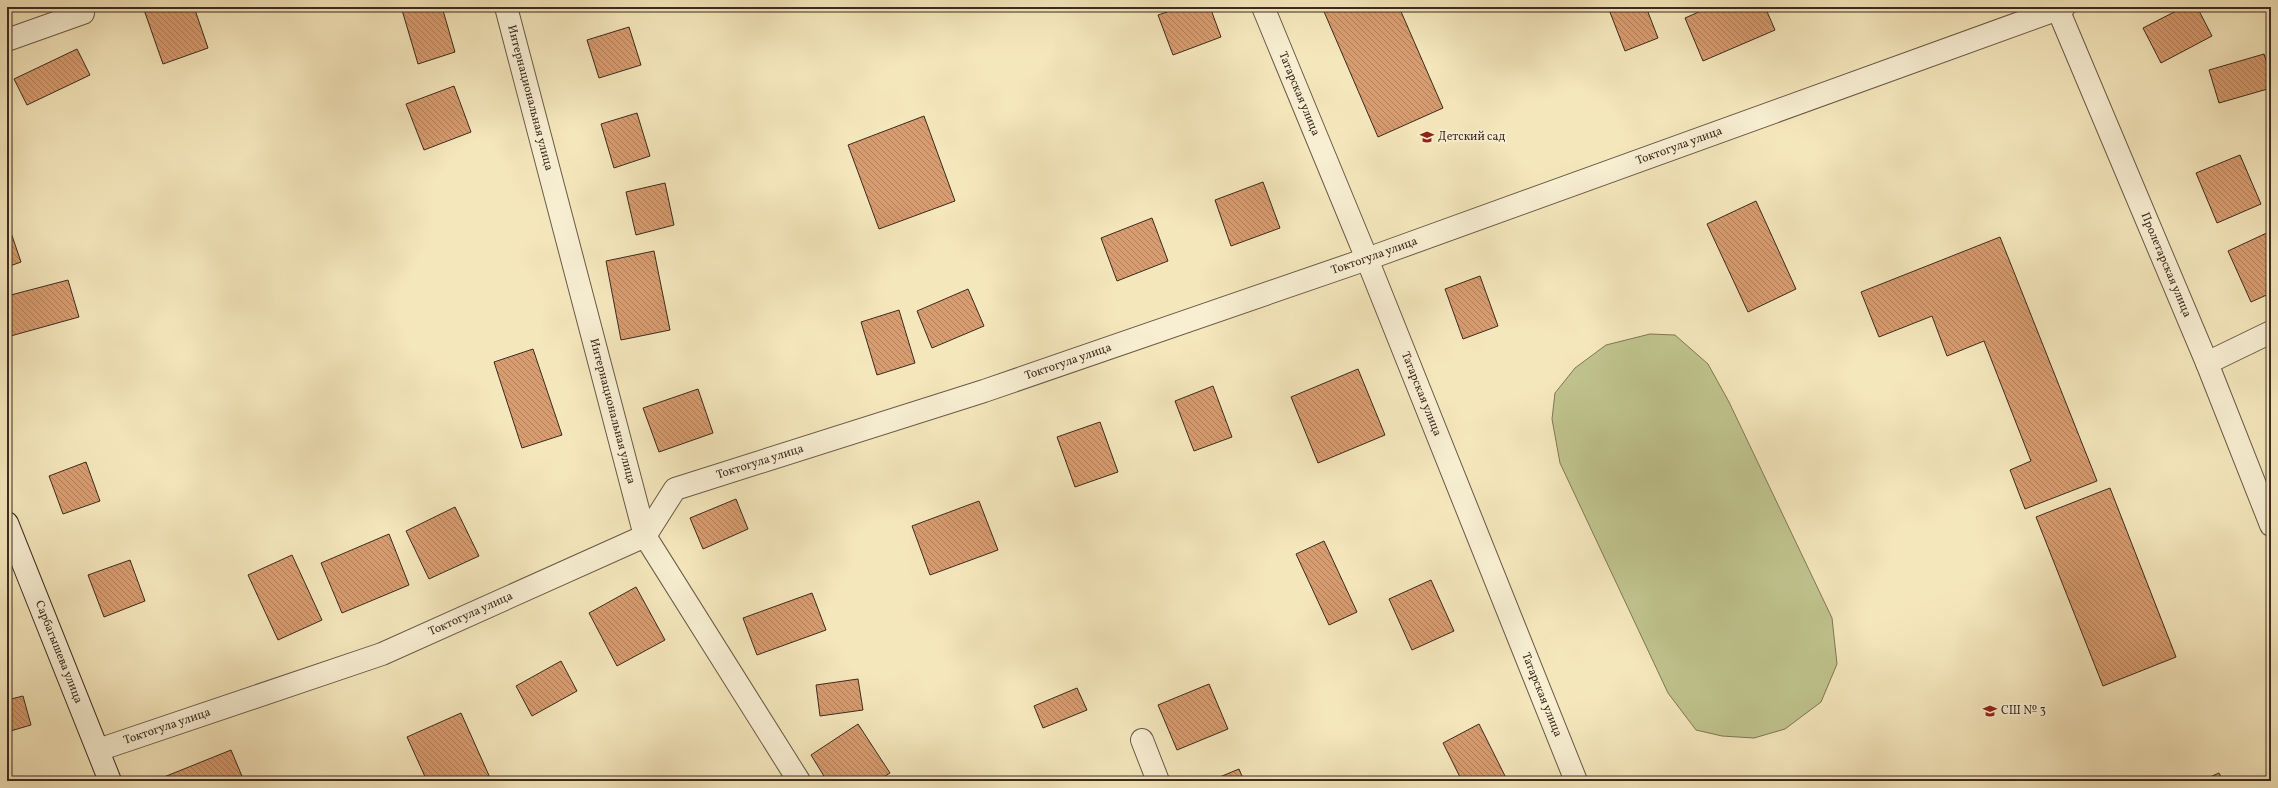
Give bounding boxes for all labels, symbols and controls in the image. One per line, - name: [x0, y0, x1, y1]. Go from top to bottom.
- street label: Интернациональная улица: [503, 23, 557, 173]
- street label: Татарская улица: [1274, 49, 1323, 138]
- street label: Токтогула улица: [1634, 123, 1725, 169]
- school or university icon: Детский сад: [1419, 129, 1435, 145]
- place label: Детский сад: [1438, 129, 1505, 145]
- street label: Пролетарская улица: [2137, 210, 2195, 320]
- street label: Токтогула улица: [1329, 233, 1420, 279]
- street label: Интернациональная улица: [585, 337, 639, 486]
- street label: Токтогула улица: [1023, 340, 1114, 384]
- street label: Татарская улица: [1397, 349, 1445, 439]
- street label: Токтогула улица: [714, 441, 806, 483]
- street label: Токтогула улица: [426, 588, 515, 640]
- street label: Сарбагышева улица: [31, 598, 86, 706]
- street label: Татарская улица: [1517, 650, 1566, 739]
- school or university icon: СШ № 3: [1982, 703, 1998, 719]
- place label: СШ № 3: [2001, 703, 2046, 719]
- street label: Токтогула улица: [122, 704, 213, 749]

